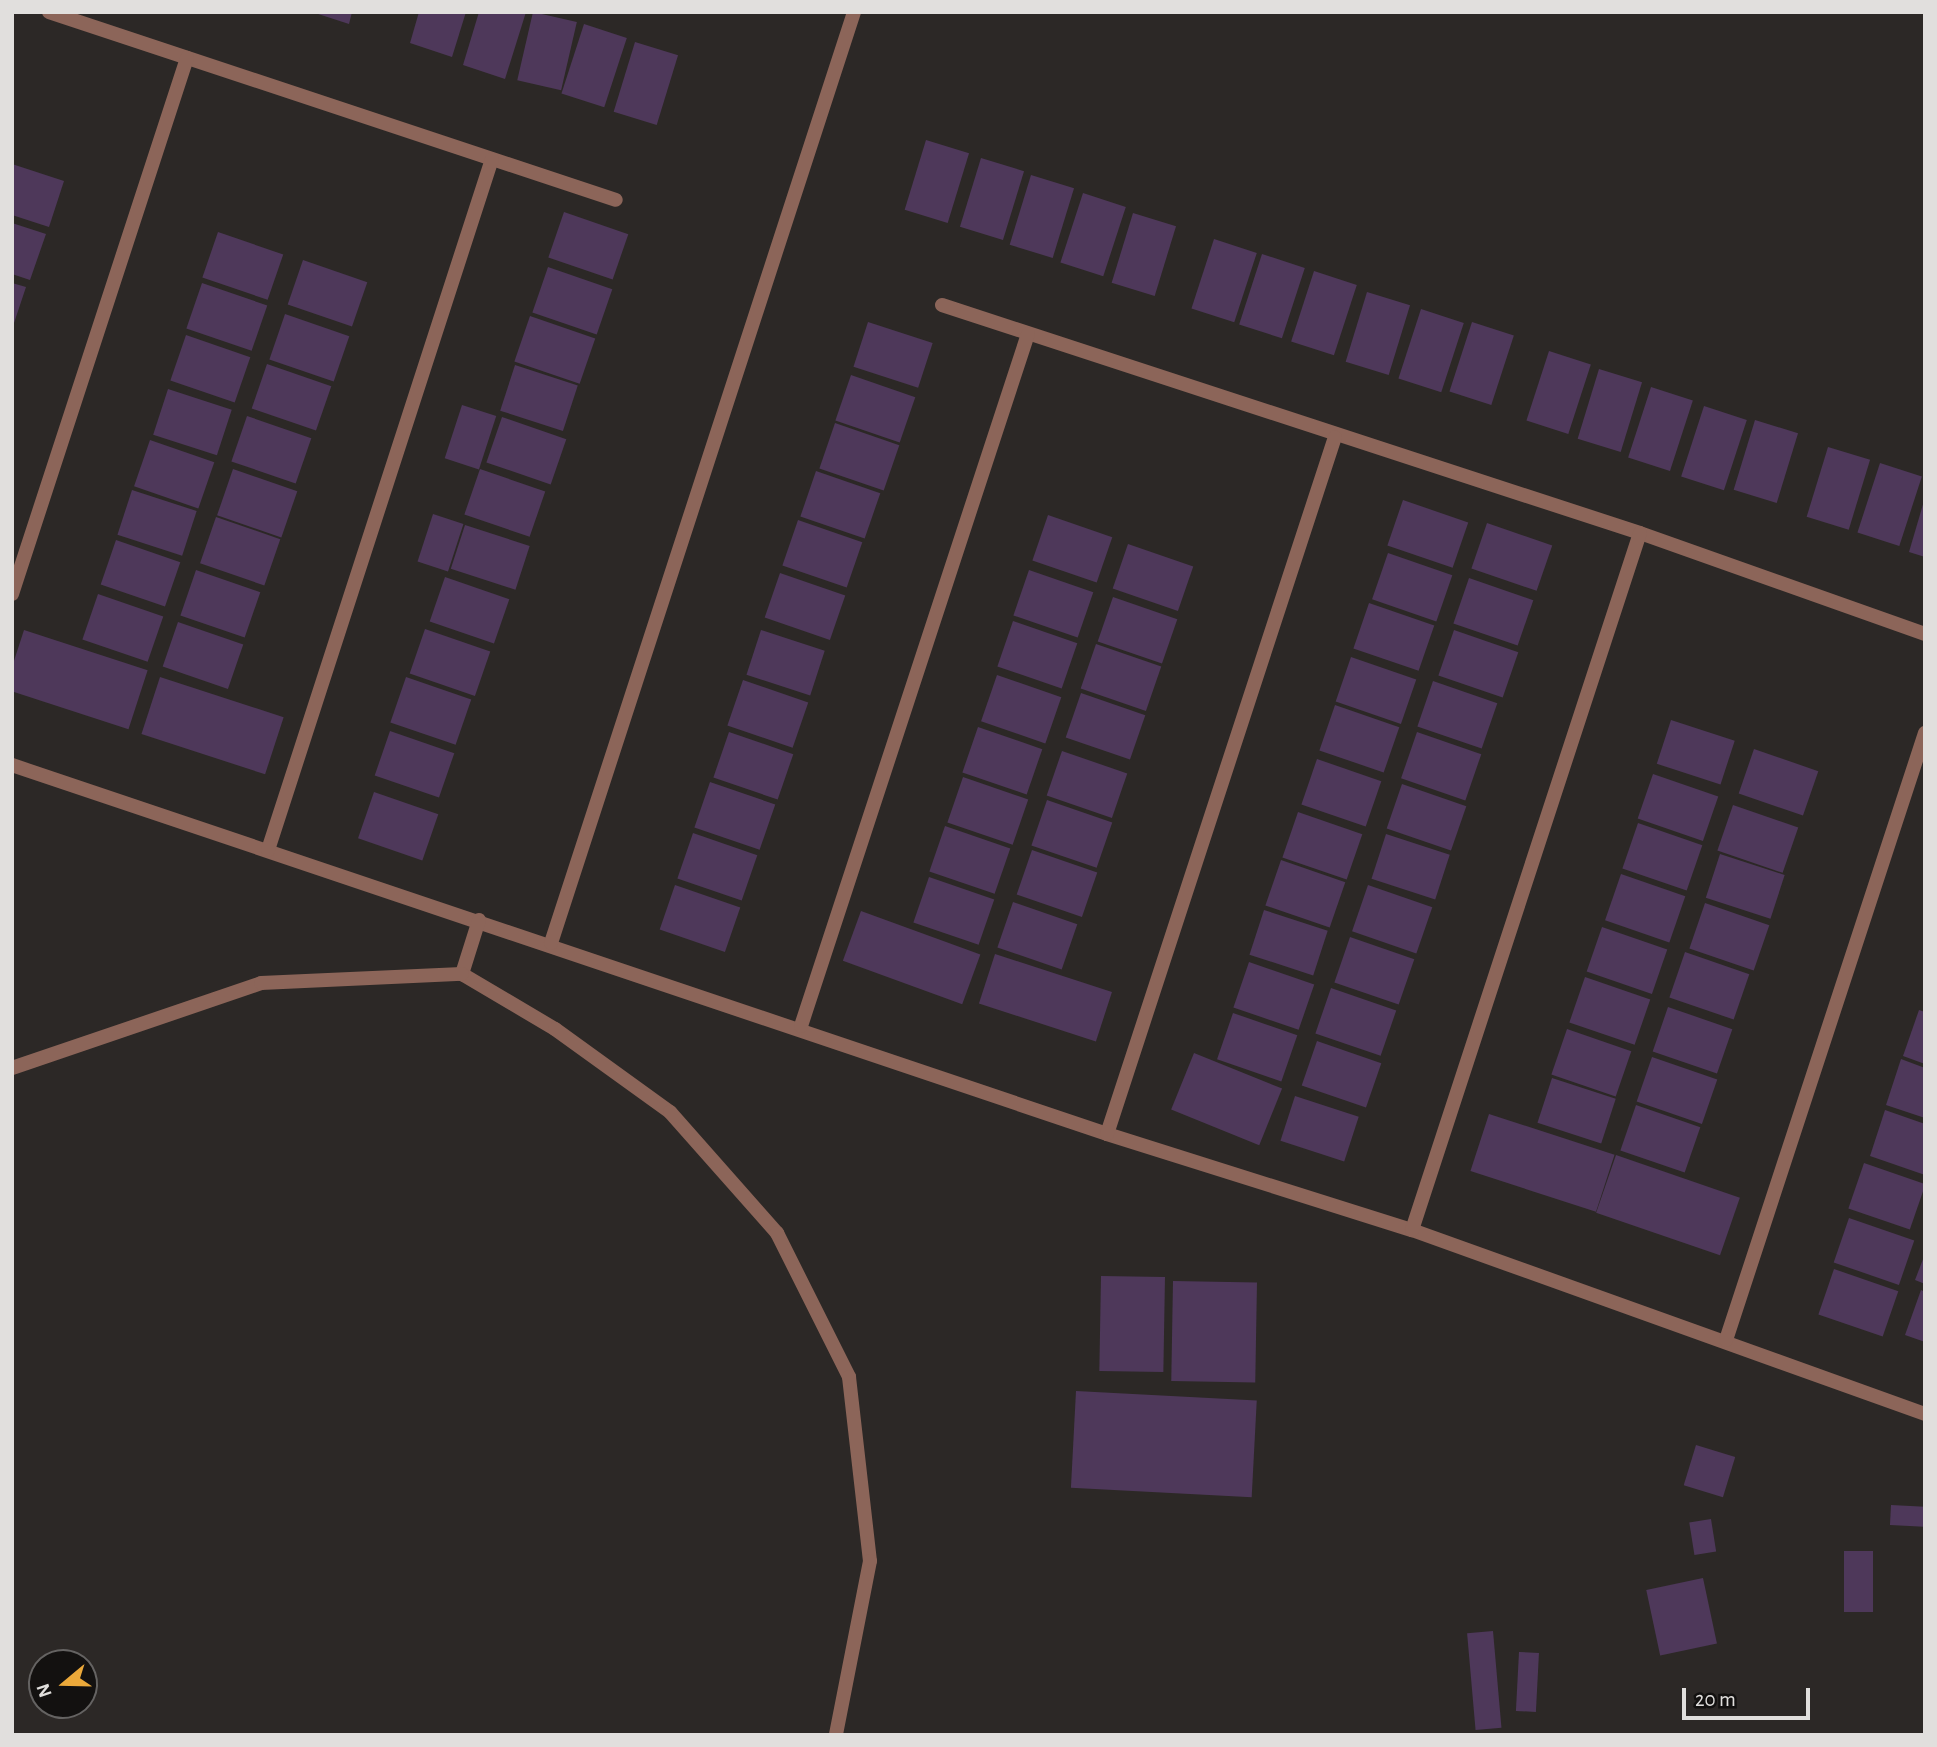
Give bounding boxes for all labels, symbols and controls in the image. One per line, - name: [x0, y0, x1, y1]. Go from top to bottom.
- north arrow: [28, 1649, 98, 1719]
- scale bar: [1685, 1674, 1813, 1718]
- text: N: [33, 1681, 56, 1700]
- text: 20 m: [1695, 1689, 1736, 1710]

